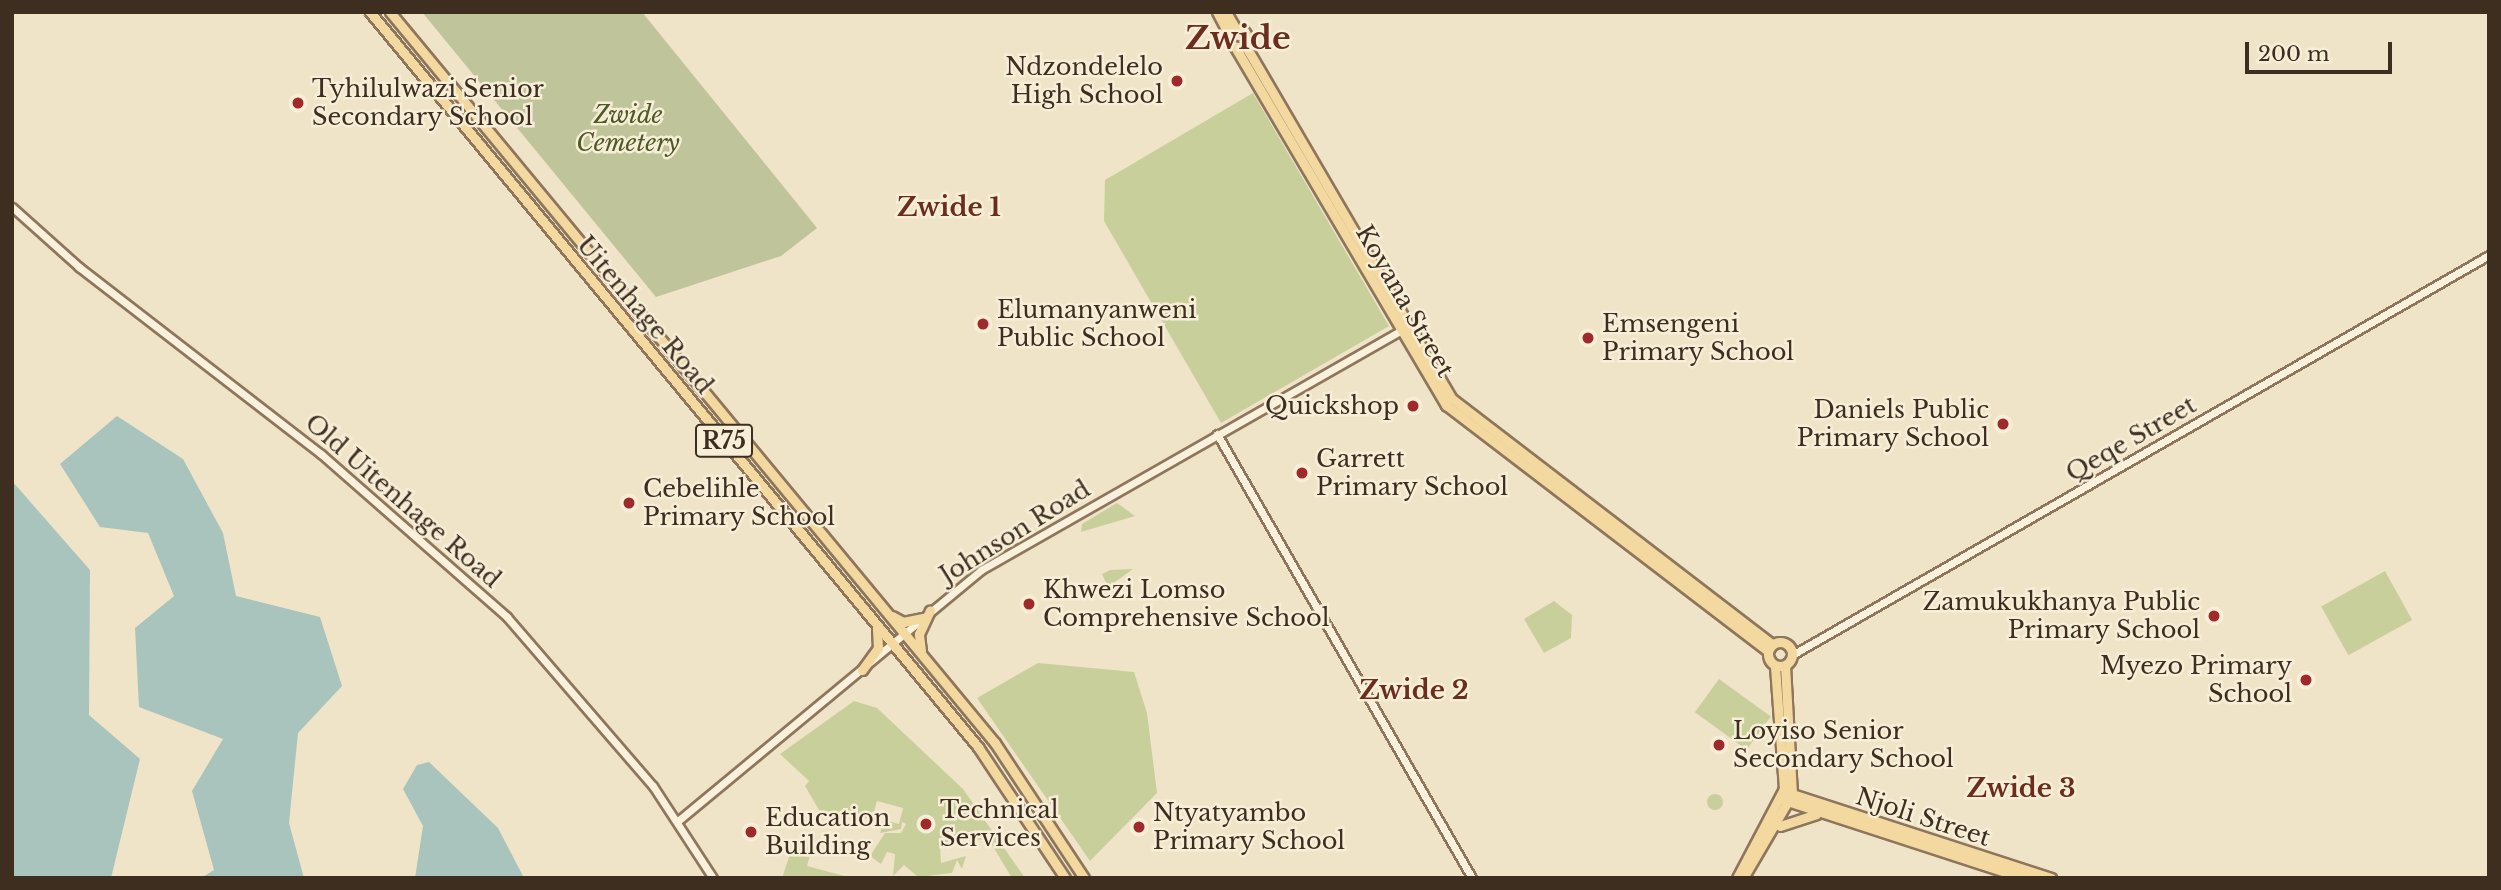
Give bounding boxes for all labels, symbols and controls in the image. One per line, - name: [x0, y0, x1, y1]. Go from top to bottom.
- district label: Zwide: [1185, 19, 1291, 57]
- scale bar: [2249, 28, 2396, 72]
- text: 200 m: [2258, 41, 2329, 67]
- place label: Ndzondelelo High School: [1005, 53, 1163, 109]
- marker: Ndzondelelo High School: [1169, 73, 1185, 89]
- place label: Tyhilulwazi Senior Secondary School: [312, 75, 544, 131]
- marker: Tyhilulwazi Senior Secondary School: [290, 95, 306, 111]
- park label: Zwide Cemetery: [576, 101, 680, 157]
- district label: Zwide 1: [897, 192, 1001, 224]
- street label: Koyana Street: [1350, 220, 1460, 382]
- street label: Uitenhage Road: [571, 230, 719, 400]
- place label: Elumanyanweni Public School: [997, 296, 1196, 352]
- place label: Emsengeni Primary School: [1602, 310, 1795, 366]
- marker: Elumanyanweni Public School: [975, 316, 991, 332]
- marker: Emsengeni Primary School: [1580, 330, 1596, 346]
- street label: Qeqe Street: [2061, 390, 2201, 488]
- place label: Quickshop: [1265, 392, 1399, 420]
- place label: Daniels Public Primary School: [1796, 396, 1989, 452]
- marker: Quickshop: [1405, 398, 1421, 414]
- street label: Old Uitenhage Road: [299, 408, 507, 594]
- marker: Daniels Public Primary School: [1995, 416, 2011, 432]
- road number: R75: [694, 422, 754, 461]
- place label: Garrett Primary School: [1316, 445, 1509, 501]
- marker: Garrett Primary School: [1294, 465, 1310, 481]
- street label: Johnson Road: [935, 474, 1095, 590]
- place label: Cebelihle Primary School: [643, 475, 836, 531]
- marker: Cebelihle Primary School: [621, 495, 637, 511]
- place label: Khwezi Lomso Comprehensive School: [1043, 576, 1329, 632]
- place label: Zamukukhanya Public Primary School: [1922, 588, 2200, 644]
- marker: Khwezi Lomso Comprehensive School: [1021, 596, 1037, 612]
- marker: Zamukukhanya Public Primary School: [2206, 608, 2222, 624]
- place label: Myezo Primary School: [2100, 652, 2292, 708]
- marker: Myezo Primary School: [2298, 672, 2314, 688]
- district label: Zwide 2: [1359, 675, 1469, 707]
- place label: Loyiso Senior Secondary School: [1733, 717, 1955, 773]
- marker: Loyiso Senior Secondary School: [1711, 737, 1727, 753]
- district label: Zwide 3: [1966, 773, 2076, 805]
- street label: Njoli Street: [1852, 782, 1994, 852]
- place label: Technical Services: [940, 796, 1059, 852]
- place label: Ntyatyambo Primary School: [1153, 799, 1346, 855]
- place label: Education Building: [765, 804, 890, 860]
- marker: Technical Services: [918, 816, 934, 832]
- marker: Ntyatyambo Primary School: [1131, 819, 1147, 835]
- marker: Education Building: [743, 824, 759, 840]

